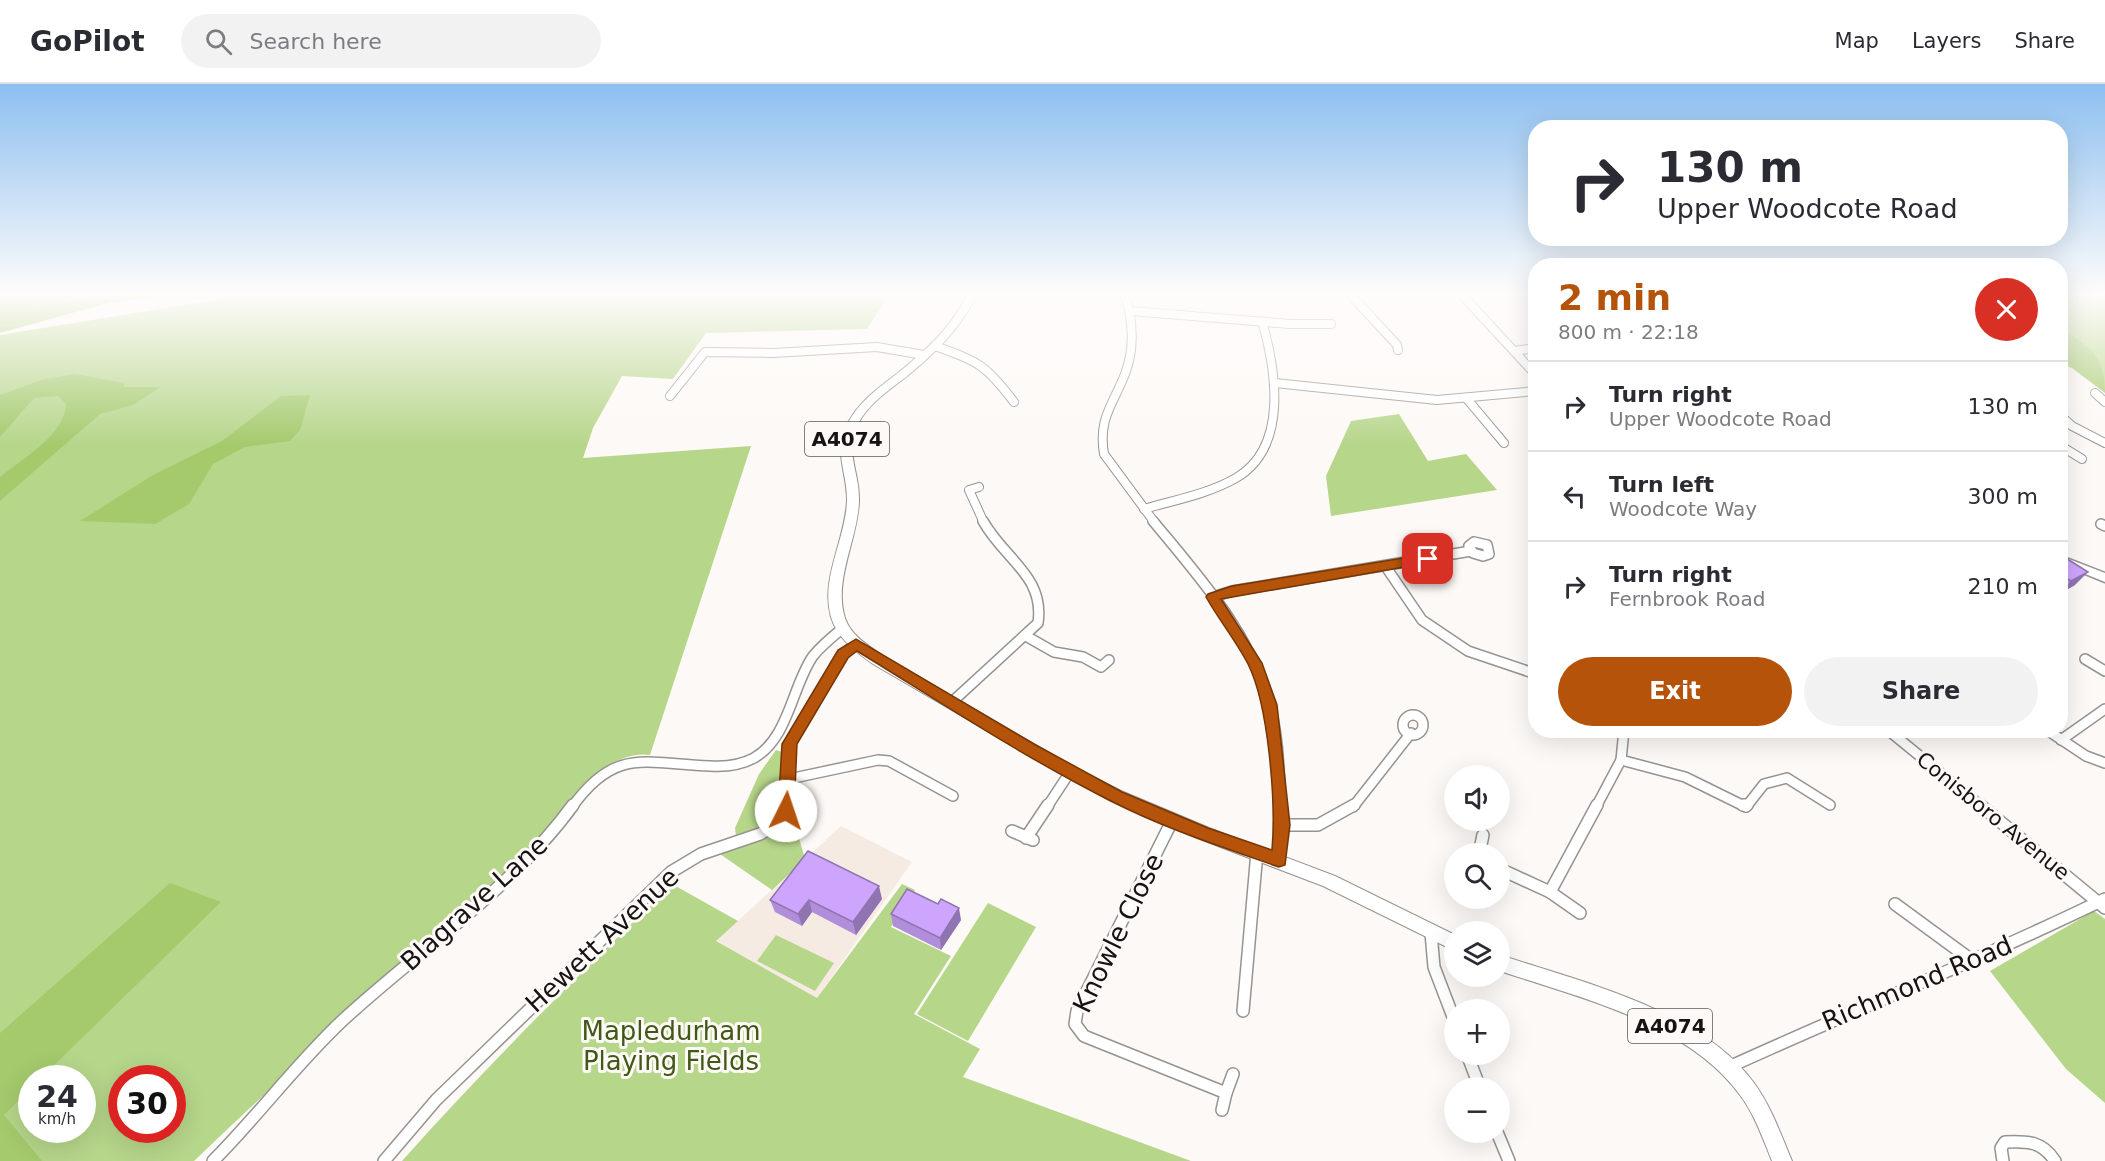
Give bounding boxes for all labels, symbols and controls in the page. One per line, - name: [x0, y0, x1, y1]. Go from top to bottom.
- search box: [181, 14, 601, 68]
- text: GoPilot: [30, 25, 145, 58]
- icon: search: [202, 25, 235, 58]
- text: Search here: [250, 29, 382, 54]
- text: Map: [1835, 29, 1879, 53]
- text: Layers: [1912, 29, 1981, 53]
- text: Share: [2014, 29, 2075, 53]
- text: 130 m: [1657, 143, 1803, 192]
- icon: right: [1558, 144, 1636, 222]
- text: Upper Woodcote Road: [1657, 193, 1958, 224]
- text: 2 min: [1558, 277, 1671, 318]
- button: close: [1975, 278, 2038, 341]
- text: 800 m · 22:18: [1558, 320, 1699, 344]
- text: Turn right: [1609, 382, 1732, 407]
- icon: right: [1558, 390, 1591, 423]
- text: 130 m: [1968, 394, 2038, 419]
- text: Upper Woodcote Road: [1609, 407, 1832, 431]
- road number: A4074: [805, 422, 889, 456]
- text: Turn left: [1609, 472, 1714, 497]
- icon: left: [1558, 480, 1591, 513]
- text: 300 m: [1968, 484, 2038, 509]
- text: Woodcote Way: [1609, 497, 1757, 521]
- pin: [1402, 533, 1453, 584]
- icon: arrive: [1411, 542, 1444, 575]
- text: Turn right: [1609, 562, 1732, 587]
- icon: right: [1558, 570, 1591, 603]
- text: 210 m: [1968, 574, 2038, 599]
- text: Fernbrook Road: [1609, 587, 1765, 611]
- button: Exit: [1558, 657, 1792, 726]
- button: Share: [1804, 657, 2038, 726]
- street label: Conisboro Avenue: [1912, 747, 2074, 885]
- map controls: [1444, 765, 1510, 1143]
- button: sound: [1444, 765, 1510, 831]
- position arrow: [754, 779, 818, 843]
- street label: Blagrave Lane: [395, 829, 553, 977]
- button: search: [1444, 843, 1510, 909]
- street label: Knowle Close: [1067, 849, 1169, 1017]
- street label: Hewett Avenue: [519, 861, 685, 1019]
- button: layers: [1444, 921, 1510, 987]
- street label: Richmond Road: [1817, 929, 2017, 1037]
- button: +: [1444, 999, 1510, 1065]
- road number: A4074: [1628, 1009, 1712, 1043]
- park label: Mapledurham Playing Fields: [581, 1016, 761, 1076]
- speed limit sign: 30: [108, 1065, 186, 1143]
- button: −: [1444, 1077, 1510, 1143]
- text: 24: [36, 1079, 78, 1114]
- text: km/h: [38, 1110, 76, 1128]

